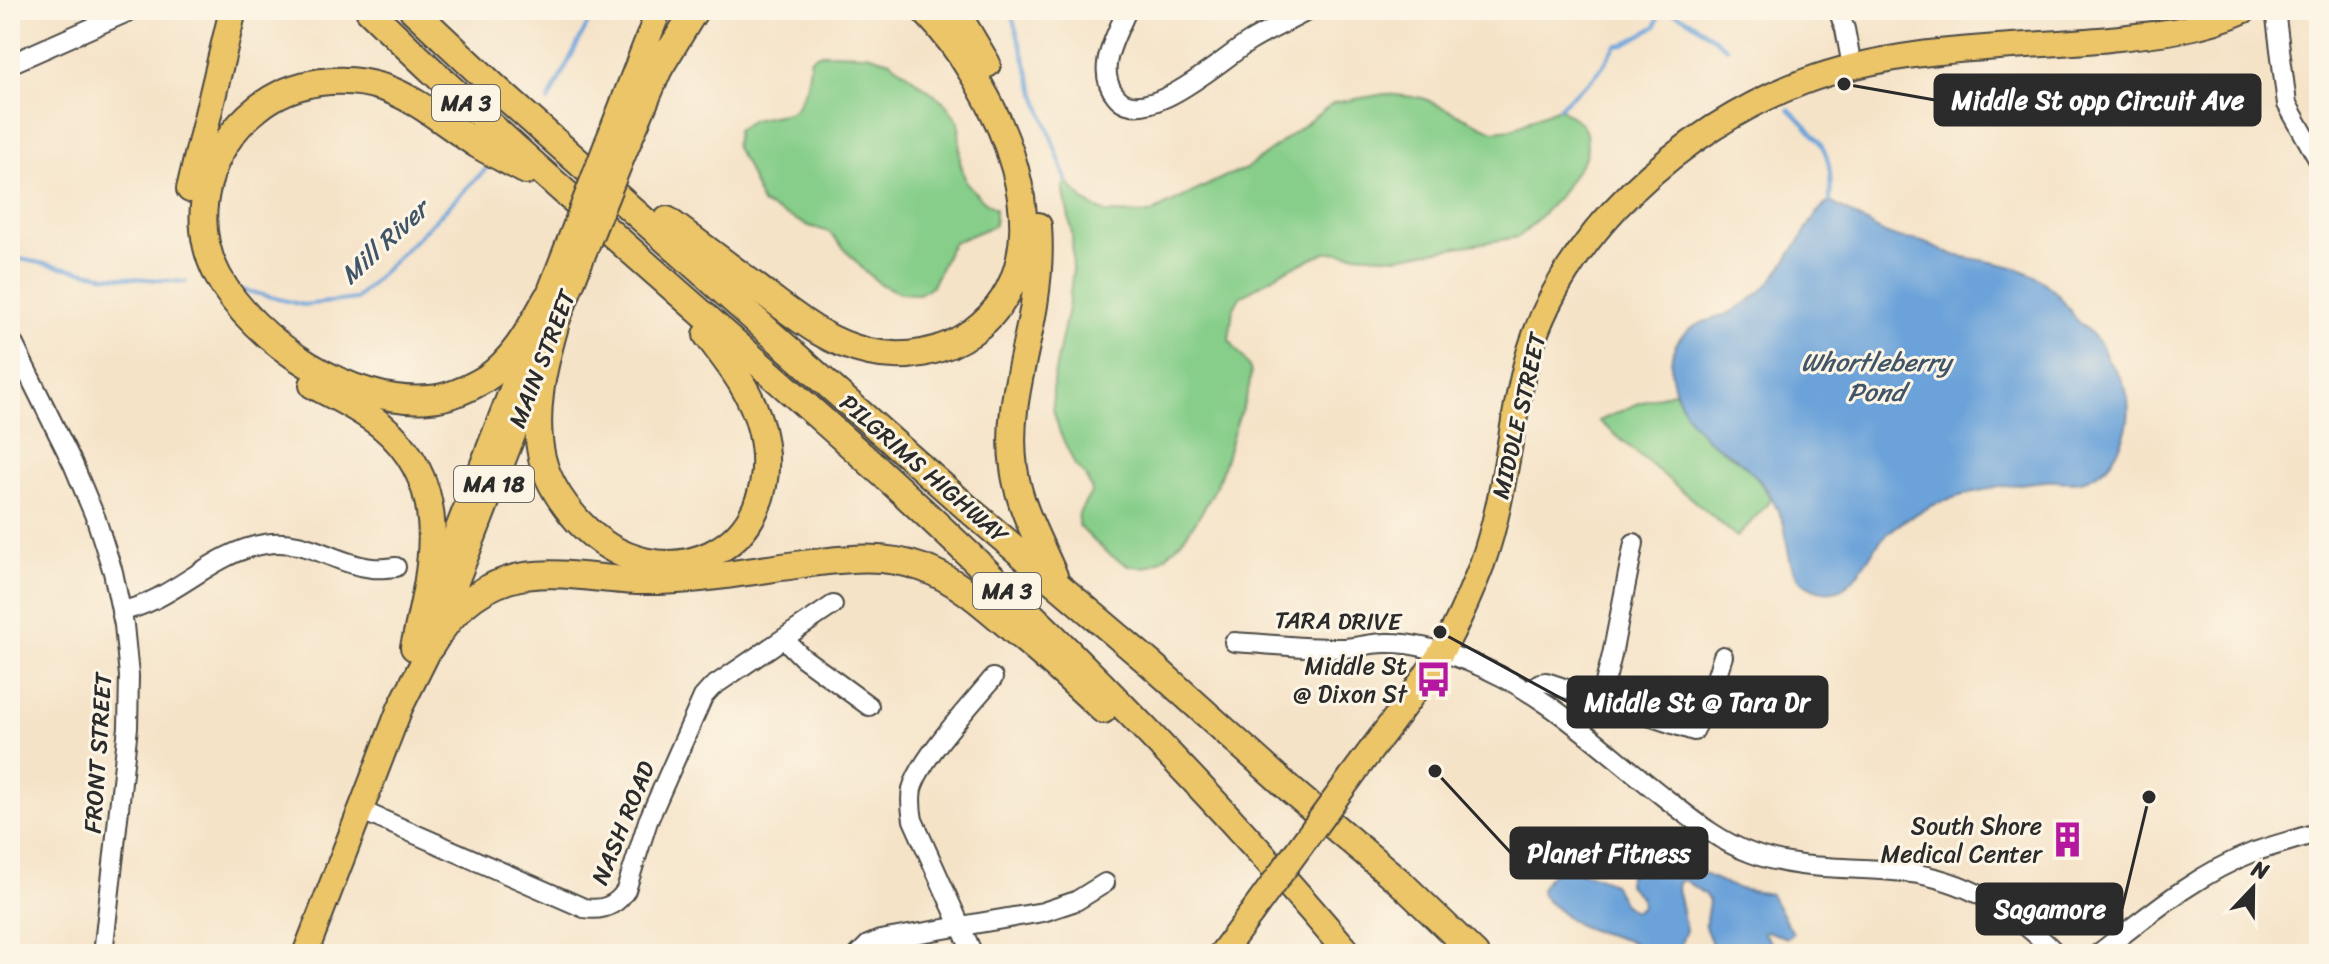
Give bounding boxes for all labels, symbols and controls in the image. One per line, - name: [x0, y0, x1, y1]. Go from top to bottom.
- callout: Middle St opp Circuit Ave: [1935, 75, 2260, 125]
- text: Middle St opp Circuit Ave: [1951, 77, 2245, 123]
- road number: MA 3: [432, 85, 500, 121]
- water label: Mill River: [329, 185, 442, 296]
- street label: MAIN STREET: [496, 282, 588, 434]
- street label: MIDDLE STREET: [1479, 328, 1559, 503]
- water label: Whortleberry Pond: [1801, 339, 1955, 415]
- street label: PILGRIMS HIGHWAY: [830, 383, 1019, 555]
- road number: MA 18: [454, 466, 534, 502]
- road number: MA 3: [973, 573, 1041, 609]
- street label: TARA DRIVE: [1274, 599, 1403, 643]
- place label: Middle St @ Dixon St: [1293, 645, 1408, 715]
- bus stop icon: Middle St @ Dixon St: [1414, 661, 1452, 699]
- street label: FRONT STREET: [71, 670, 125, 835]
- callout: Middle St @ Tara Dr: [1568, 677, 1827, 727]
- text: Middle St @ Tara Dr: [1583, 679, 1812, 725]
- street label: NASH ROAD: [579, 754, 667, 891]
- place label: South Shore Medical Center: [1881, 805, 2043, 875]
- building icon: South Shore Medical Center: [2049, 821, 2087, 859]
- callout: Planet Fitness: [1511, 828, 1707, 878]
- text: Planet Fitness: [1527, 830, 1692, 876]
- north arrow: [2213, 848, 2293, 928]
- text: N: [2245, 849, 2275, 891]
- callout: Sagamore: [1977, 884, 2122, 934]
- text: Sagamore: [1993, 886, 2107, 932]

